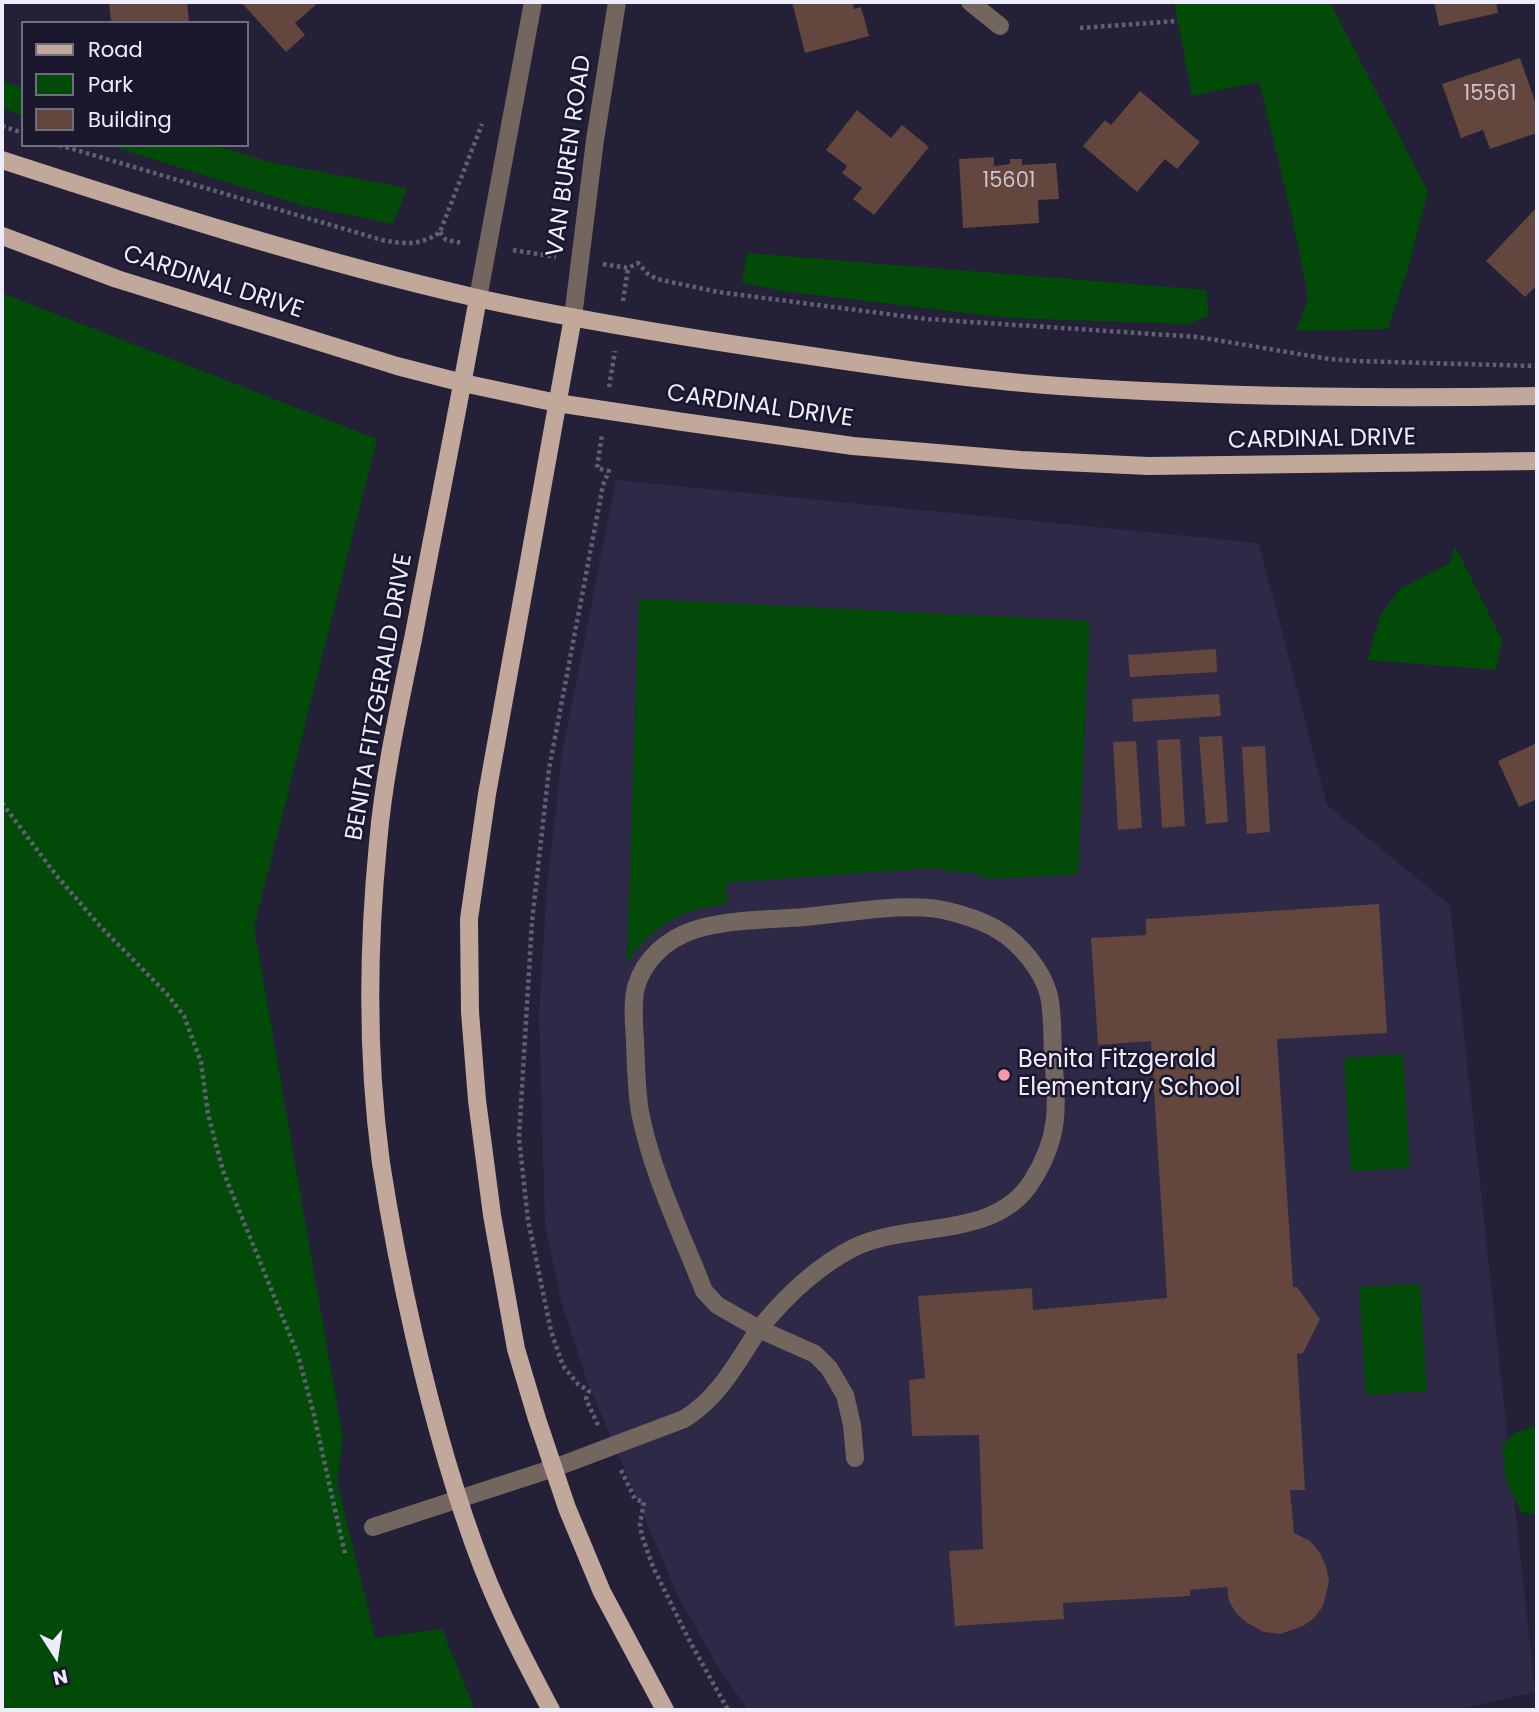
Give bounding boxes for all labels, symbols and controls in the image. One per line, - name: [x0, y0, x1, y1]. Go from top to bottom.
- legend: [21, 21, 248, 147]
- text: Road: [88, 35, 143, 64]
- street label: VAN BUREN ROAD: [542, 53, 598, 259]
- text: Park: [88, 70, 133, 99]
- house number: 15561: [1463, 82, 1517, 108]
- text: Building: [88, 105, 172, 134]
- house number: 15601: [982, 169, 1036, 195]
- street label: CARDINAL DRIVE: [119, 240, 307, 326]
- street label: CARDINAL DRIVE: [665, 380, 855, 434]
- street label: CARDINAL DRIVE: [1228, 424, 1416, 456]
- street label: BENITA FITZGERALD DRIVE: [341, 551, 419, 843]
- place label: Benita Fitzgerald Elementary School: [1018, 1047, 1241, 1103]
- marker: Benita Fitzgerald Elementary School: [996, 1067, 1012, 1083]
- north arrow: [21, 1621, 91, 1691]
- text: N: [51, 1662, 70, 1692]

